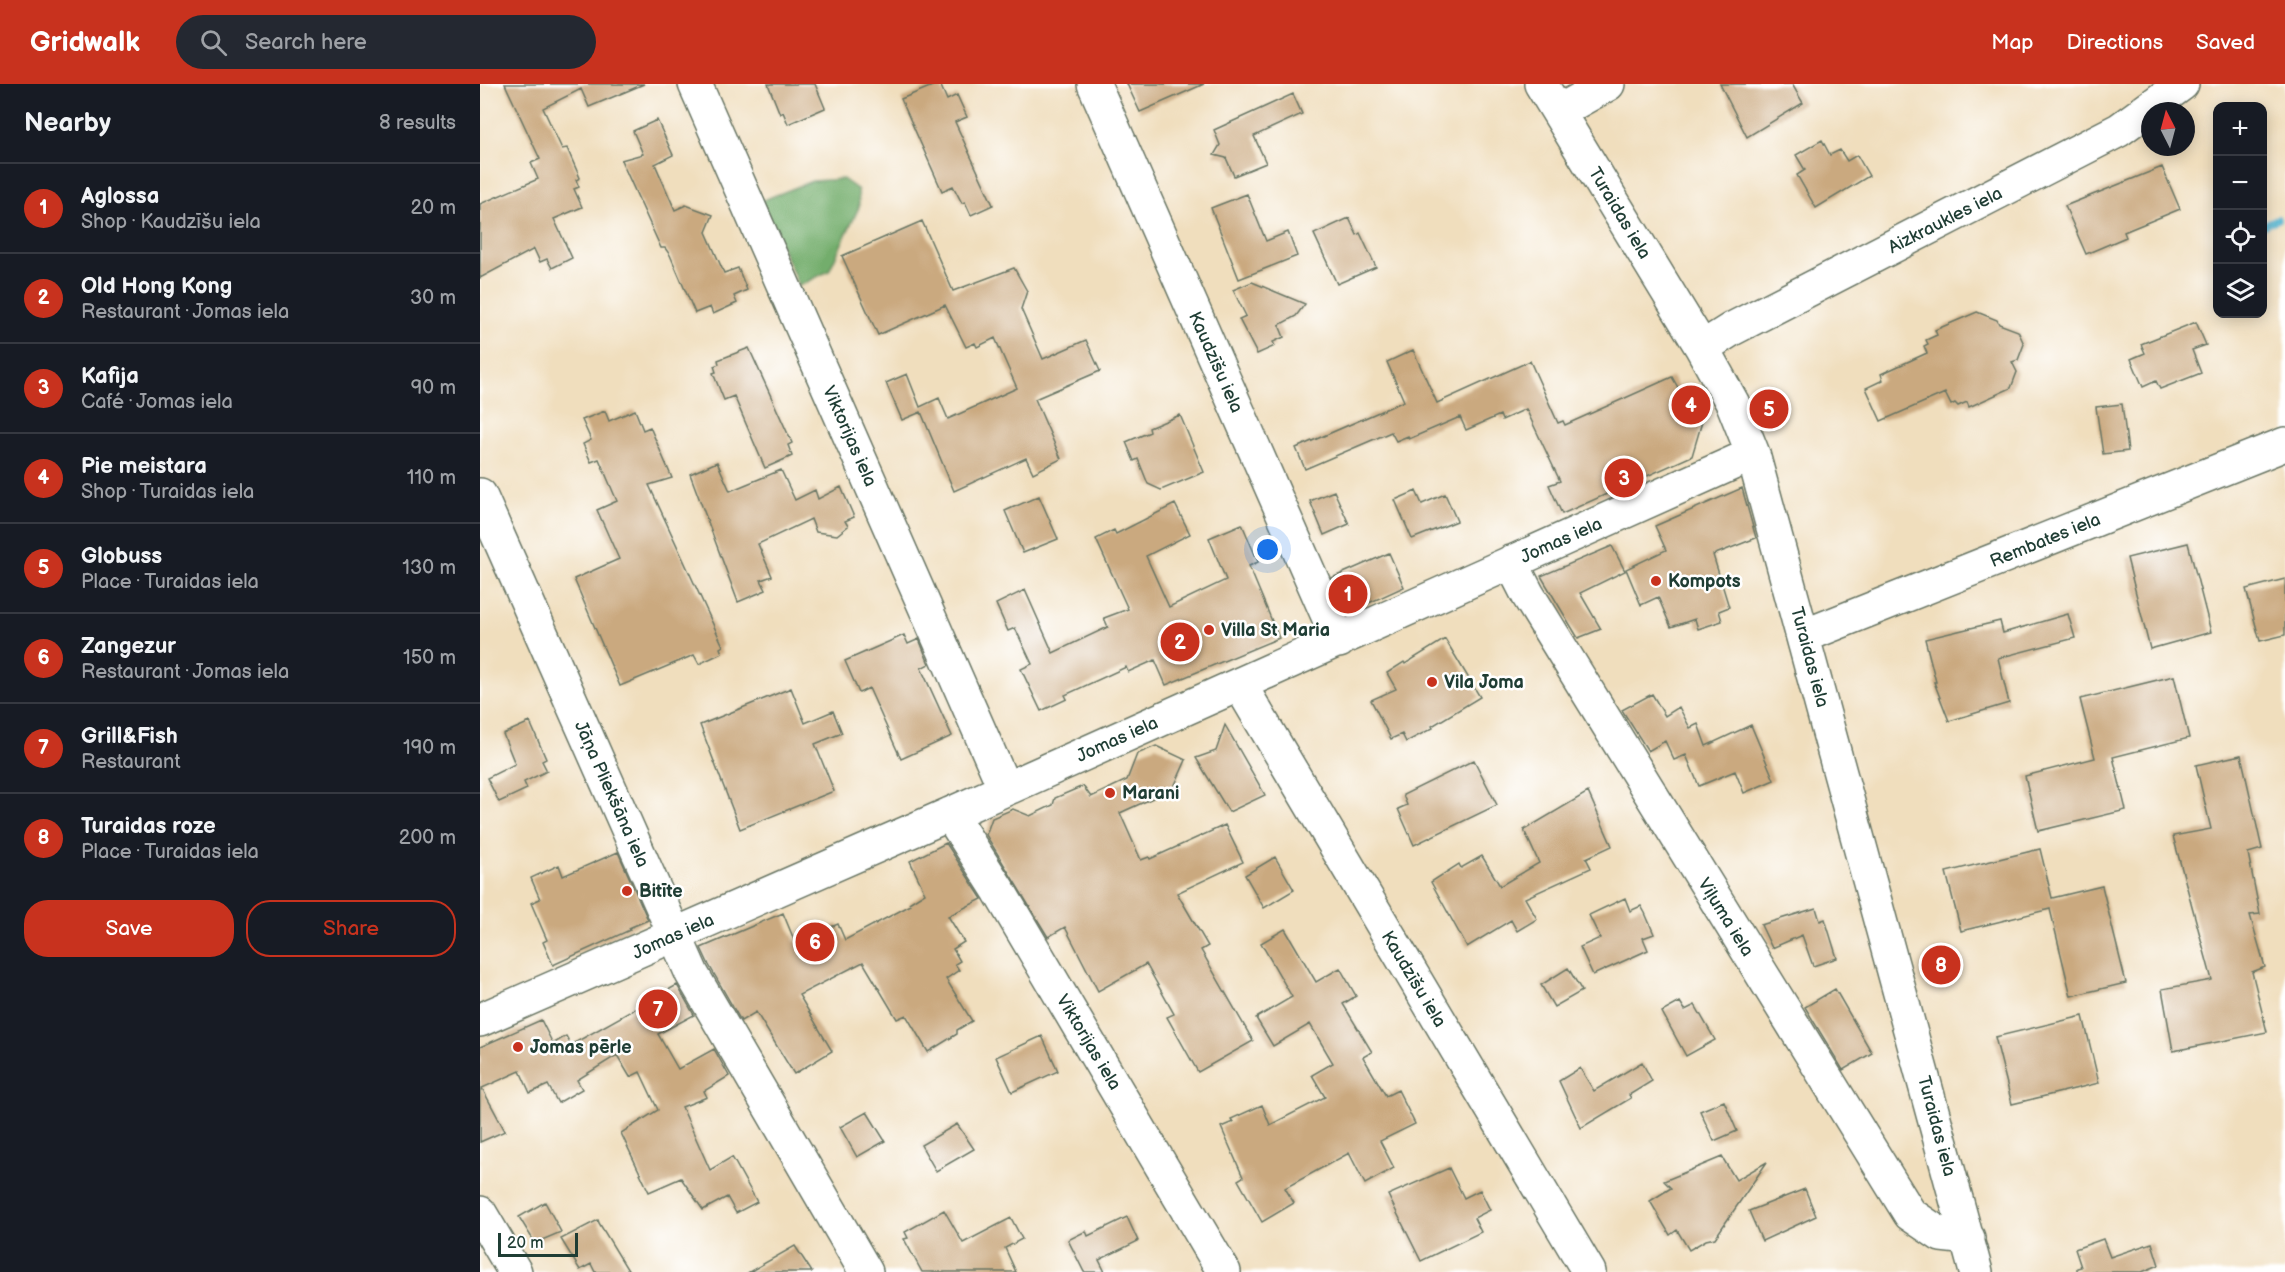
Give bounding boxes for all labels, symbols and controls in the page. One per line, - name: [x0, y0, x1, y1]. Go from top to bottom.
- search box: [176, 15, 596, 69]
- text: Gridwalk: [30, 26, 140, 59]
- icon: search: [197, 26, 230, 59]
- text: Search here: [245, 29, 367, 56]
- text: Map: [1991, 30, 2034, 55]
- text: Directions: [2067, 30, 2163, 55]
- text: Saved: [2196, 30, 2255, 55]
- north arrow: [2141, 102, 2195, 156]
- map controls: [2213, 102, 2267, 318]
- button: +: [2213, 102, 2267, 156]
- text: Nearby: [24, 108, 111, 139]
- text: 8 results: [379, 111, 456, 135]
- button: −: [2213, 156, 2267, 210]
- street label: Turaidas iela: [1584, 164, 1655, 263]
- text: Aglossa: [81, 183, 159, 210]
- street label: Aizkraukles iela: [1885, 183, 2006, 258]
- text: 1: [39, 196, 48, 220]
- text: 20 m: [411, 196, 456, 220]
- text: Shop · Kaudzīšu iela: [81, 210, 261, 234]
- button: locate: [2213, 210, 2267, 264]
- button: layers: [2213, 264, 2267, 318]
- text: Old Hong Kong: [81, 273, 232, 300]
- text: 2: [38, 286, 49, 310]
- text: 30 m: [410, 286, 456, 310]
- text: Restaurant · Jomas iela: [81, 300, 289, 324]
- street label: Kaudzīšu iela: [1184, 308, 1247, 416]
- text: Kafija: [81, 363, 139, 390]
- text: 3: [38, 376, 49, 400]
- text: 90 m: [411, 376, 456, 400]
- pin: 4: [1672, 382, 1710, 428]
- street label: Viktorijas iela: [818, 383, 881, 490]
- pin: 5: [1750, 386, 1788, 432]
- text: Café · Jomas iela: [81, 390, 233, 414]
- text: Pie meistara: [81, 453, 207, 480]
- pin: 3: [1604, 456, 1644, 500]
- text: 4: [38, 466, 49, 490]
- text: 110 m: [407, 466, 456, 490]
- text: Shop · Turaidas iela: [81, 480, 254, 504]
- street label: Rembates iela: [1987, 509, 2103, 572]
- street label: Jomas iela: [1517, 513, 1605, 568]
- your location: [1253, 535, 1282, 564]
- text: Globuss: [81, 543, 162, 570]
- text: 5: [38, 556, 49, 580]
- text: 130 m: [402, 556, 456, 580]
- text: Place · Turaidas iela: [81, 570, 259, 594]
- place label: Kompots: [1668, 571, 1741, 592]
- pin: 1: [1328, 572, 1368, 616]
- marker: Kompots: [1649, 574, 1663, 588]
- street label: Turaidas iela: [1786, 605, 1833, 710]
- pin: 2: [1160, 620, 1200, 664]
- place label: Villa St Maria: [1221, 620, 1330, 641]
- marker: Villa St Maria: [1202, 623, 1216, 637]
- text: Zangezur: [81, 633, 176, 660]
- text: 6: [37, 646, 50, 670]
- text: 150 m: [403, 646, 456, 670]
- text: Restaurant · Jomas iela: [81, 660, 289, 684]
- place label: Vila Joma: [1444, 672, 1524, 693]
- marker: Vila Joma: [1425, 675, 1439, 689]
- street label: Jomas iela: [1073, 712, 1161, 767]
- street label: Jāņa Pliekšāna iela: [570, 718, 653, 871]
- text: Grill&Fish: [81, 723, 178, 750]
- text: 7: [38, 736, 49, 760]
- text: 190 m: [403, 736, 456, 760]
- text: Restaurant: [81, 750, 181, 774]
- place label: Marani: [1122, 783, 1179, 804]
- marker: Marani: [1103, 786, 1117, 800]
- text: Turaidas roze: [81, 813, 216, 840]
- text: 8: [37, 826, 50, 850]
- text: 200 m: [399, 826, 456, 850]
- text: Place · Turaidas iela: [81, 840, 259, 864]
- street label: Viļuma iela: [1693, 874, 1758, 960]
- place label: Bitīte: [639, 881, 683, 902]
- marker: Bitīte: [620, 884, 634, 898]
- button: Save: [24, 900, 234, 957]
- button: Share: [246, 900, 456, 957]
- street label: Jomas iela: [629, 909, 717, 964]
- pin: 6: [796, 920, 834, 964]
- street label: Kaudzīšu iela: [1377, 927, 1451, 1031]
- pin: 8: [1922, 942, 1960, 988]
- pin: 7: [638, 986, 678, 1032]
- street label: Viktorijas iela: [1052, 991, 1125, 1094]
- place label: Jomas pērle: [530, 1037, 632, 1058]
- marker: Jomas pērle: [511, 1040, 525, 1054]
- street label: Turaidas iela: [1913, 1074, 1960, 1179]
- scale bar: [498, 1230, 578, 1258]
- text: 20 m: [507, 1234, 543, 1253]

